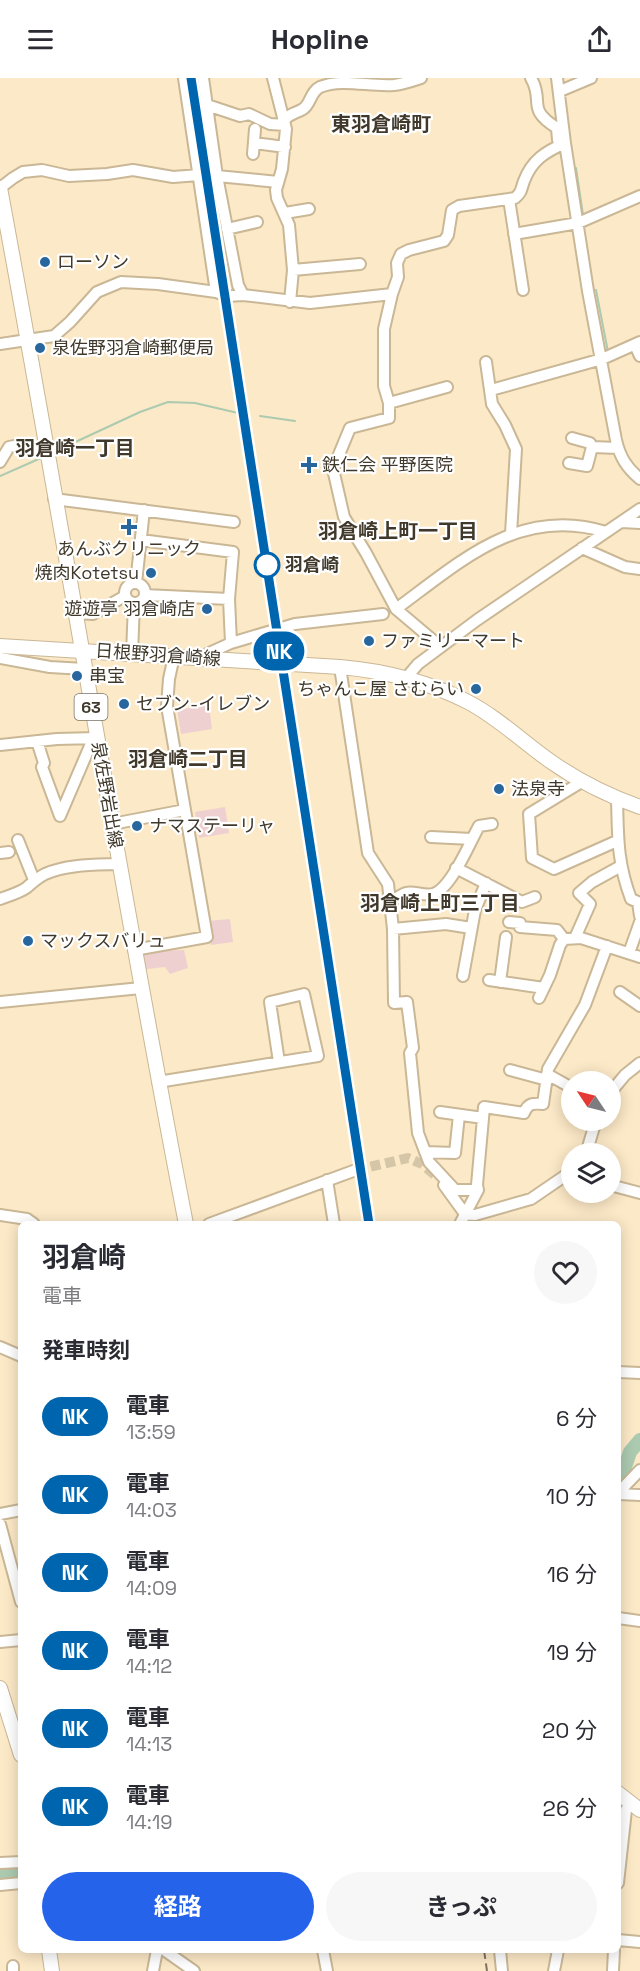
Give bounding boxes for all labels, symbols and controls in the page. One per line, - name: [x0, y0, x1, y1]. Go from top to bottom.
- text: Hopline: [271, 22, 369, 57]
- icon: menu: [24, 23, 57, 56]
- icon: share: [583, 23, 616, 56]
- district label: 東羽倉崎町: [331, 111, 431, 137]
- place label: ローソン: [57, 250, 129, 273]
- marker: ローソン: [38, 255, 52, 269]
- place label: 泉佐野羽倉崎郵便局: [52, 336, 214, 359]
- marker: 泉佐野羽倉崎郵便局: [33, 341, 47, 355]
- district label: 羽倉崎一丁目: [15, 435, 135, 461]
- place label: 鉄仁会 平野医院: [322, 453, 453, 476]
- marker: 鉄仁会 平野医院: [300, 456, 318, 474]
- marker: あんぶクリニック: [120, 518, 138, 536]
- district label: 羽倉崎上町一丁目: [318, 518, 478, 544]
- place label: あんぶクリニック: [57, 537, 201, 560]
- marker: 羽倉崎: [254, 552, 280, 578]
- place label: 羽倉崎: [285, 553, 339, 576]
- place label: 焼肉Kotetsu: [35, 561, 139, 584]
- marker: 焼肉Kotetsu: [144, 566, 158, 580]
- place label: 遊遊亭 羽倉崎店: [64, 597, 195, 620]
- marker: 遊遊亭 羽倉崎店: [200, 602, 214, 616]
- place label: ファミリーマート: [381, 629, 525, 652]
- line badge: NK: [252, 632, 306, 670]
- marker: ファミリーマート: [362, 634, 376, 648]
- text: NK: [265, 638, 293, 665]
- street label: 日根野羽倉崎線: [94, 639, 222, 670]
- place label: 串宝: [89, 664, 125, 687]
- marker: 串宝: [70, 669, 84, 683]
- place label: ちゃんこ屋 さむらい: [297, 677, 464, 700]
- marker: ちゃんこ屋 さむらい: [469, 682, 483, 696]
- place label: セブン-イレブン: [136, 692, 270, 715]
- road number: 63: [74, 694, 107, 720]
- marker: セブン-イレブン: [117, 697, 131, 711]
- street label: 泉佐野岩出線: [87, 740, 128, 850]
- district label: 羽倉崎二丁目: [128, 746, 248, 772]
- place label: 法泉寺: [511, 777, 565, 800]
- marker: 法泉寺: [492, 782, 506, 796]
- place label: ナマステーリャ: [149, 814, 275, 837]
- marker: ナマステーリャ: [130, 819, 144, 833]
- district label: 羽倉崎上町三丁目: [360, 890, 520, 916]
- place label: マックスバリュ: [40, 929, 165, 952]
- marker: マックスバリュ: [21, 934, 35, 948]
- north arrow: [561, 1071, 621, 1131]
- map controls: [561, 1071, 621, 1203]
- button: layers: [561, 1143, 621, 1203]
- text: 羽倉崎: [42, 1239, 126, 1275]
- button: heart: [534, 1241, 597, 1304]
- text: 電車: [42, 1283, 82, 1309]
- text: 発車時刻: [42, 1336, 130, 1364]
- text: 電車: [126, 1391, 170, 1419]
- text: NK: [61, 1403, 89, 1430]
- text: 6 分: [556, 1404, 597, 1432]
- text: 13:59: [126, 1419, 176, 1445]
- text: 電車: [126, 1469, 170, 1497]
- text: NK: [61, 1481, 89, 1508]
- text: 10 分: [546, 1482, 597, 1510]
- text: 14:03: [126, 1497, 177, 1523]
- text: 電車: [126, 1547, 170, 1575]
- text: NK: [61, 1559, 89, 1586]
- text: 16 分: [547, 1560, 597, 1588]
- text: 14:09: [126, 1575, 177, 1601]
- text: 電車: [126, 1625, 170, 1653]
- text: NK: [61, 1637, 89, 1664]
- text: 19 分: [547, 1638, 597, 1666]
- text: 14:12: [126, 1653, 172, 1679]
- text: 電車: [126, 1703, 170, 1731]
- text: NK: [61, 1715, 89, 1742]
- text: 20 分: [542, 1716, 597, 1744]
- text: 14:13: [126, 1731, 172, 1757]
- text: 電車: [126, 1781, 170, 1809]
- text: NK: [61, 1793, 89, 1820]
- text: 26 分: [543, 1794, 597, 1822]
- text: 14:19: [126, 1809, 173, 1835]
- button: 経路: [42, 1872, 314, 1941]
- button: きっぷ: [326, 1872, 597, 1941]

